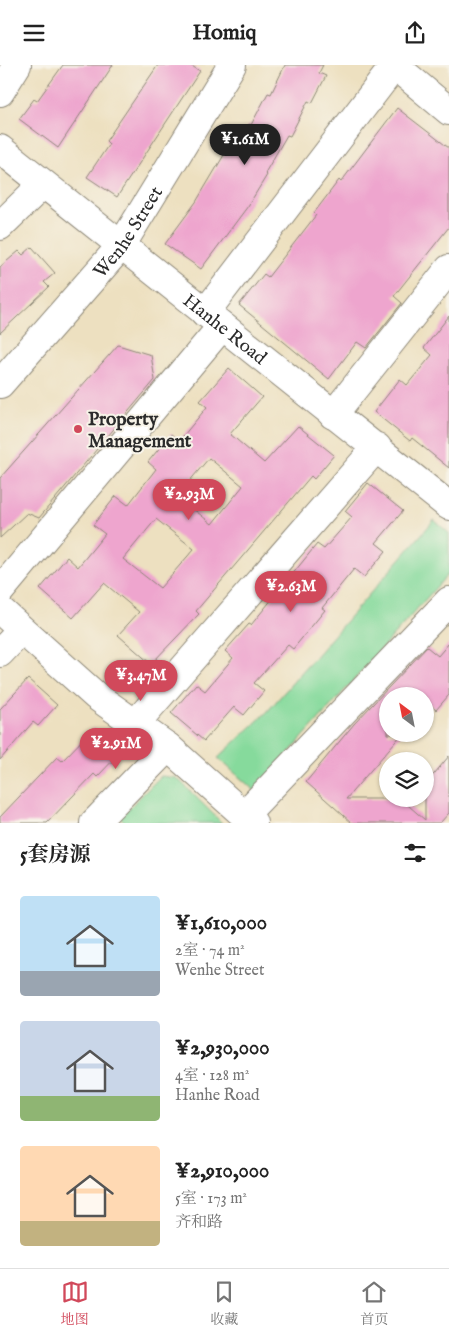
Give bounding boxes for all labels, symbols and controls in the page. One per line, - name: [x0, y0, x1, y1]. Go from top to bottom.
- icon: menu: [20, 19, 48, 47]
- text: Homiq: [192, 19, 257, 47]
- icon: share: [401, 19, 429, 47]
- pin: ¥1.61M: [204, 123, 286, 166]
- text: ¥1.61M: [221, 130, 269, 150]
- street label: Wenhe Street: [89, 182, 169, 284]
- street label: Hanhe Road: [177, 289, 272, 371]
- place label: Property Management: [88, 408, 192, 454]
- marker: Property Management: [72, 423, 84, 435]
- pin: ¥2.93M: [148, 479, 230, 521]
- text: ¥2.93M: [164, 485, 214, 505]
- pin: ¥2.63M: [250, 571, 332, 613]
- text: ¥2.63M: [266, 577, 316, 597]
- pin: ¥3.47M: [100, 659, 182, 702]
- text: ¥3.47M: [115, 666, 167, 686]
- north arrow: [379, 687, 434, 743]
- map controls: [379, 687, 434, 807]
- pin: ¥2.91M: [75, 727, 157, 770]
- text: ¥2.91M: [91, 734, 141, 754]
- button: layers: [379, 752, 434, 807]
- icon: filters: [401, 839, 429, 867]
- text: 5套房源: [20, 842, 91, 869]
- text: ¥1,610,000: [175, 910, 267, 937]
- icon: home: [60, 916, 120, 976]
- text: 2室 · 74 m²: [175, 941, 245, 961]
- text: Wenhe Street: [175, 961, 264, 981]
- text: ¥2,930,000: [175, 1035, 270, 1062]
- icon: home: [60, 1041, 120, 1101]
- text: 4室 · 128 m²: [175, 1066, 249, 1086]
- text: Hanhe Road: [175, 1086, 260, 1106]
- text: ¥2,910,000: [175, 1158, 269, 1185]
- icon: home: [60, 1166, 120, 1226]
- text: 5室 · 173 m²: [175, 1189, 247, 1209]
- text: 齐和路: [175, 1213, 223, 1233]
- tab: 地图: [61, 1278, 89, 1329]
- tab: 收藏: [210, 1278, 238, 1329]
- tab: 首页: [360, 1278, 388, 1329]

